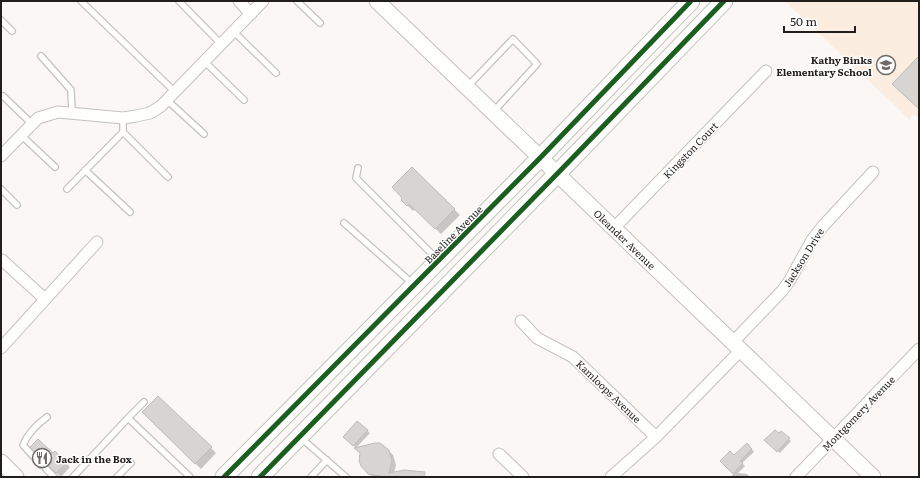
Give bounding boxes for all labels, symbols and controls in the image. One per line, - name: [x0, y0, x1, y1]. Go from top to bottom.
- scale bar: [784, 8, 855, 34]
- text: 50 m: [790, 12, 817, 30]
- place label: Kathy Binks Elementary School: [776, 52, 872, 79]
- school or university icon: Kathy Binks Elementary School: [875, 54, 897, 76]
- street label: Kingston Court: [659, 118, 721, 182]
- street label: Baseline Avenue: [420, 201, 486, 267]
- street label: Oleander Avenue: [591, 206, 659, 272]
- street label: Jackson Drive: [779, 225, 827, 289]
- street label: Kamloops Avenue: [573, 356, 645, 426]
- street label: Montgomery Avenue: [818, 372, 898, 454]
- restaurant icon: Jack in the Box: [31, 447, 53, 469]
- place label: Jack in the Box: [56, 451, 132, 466]

